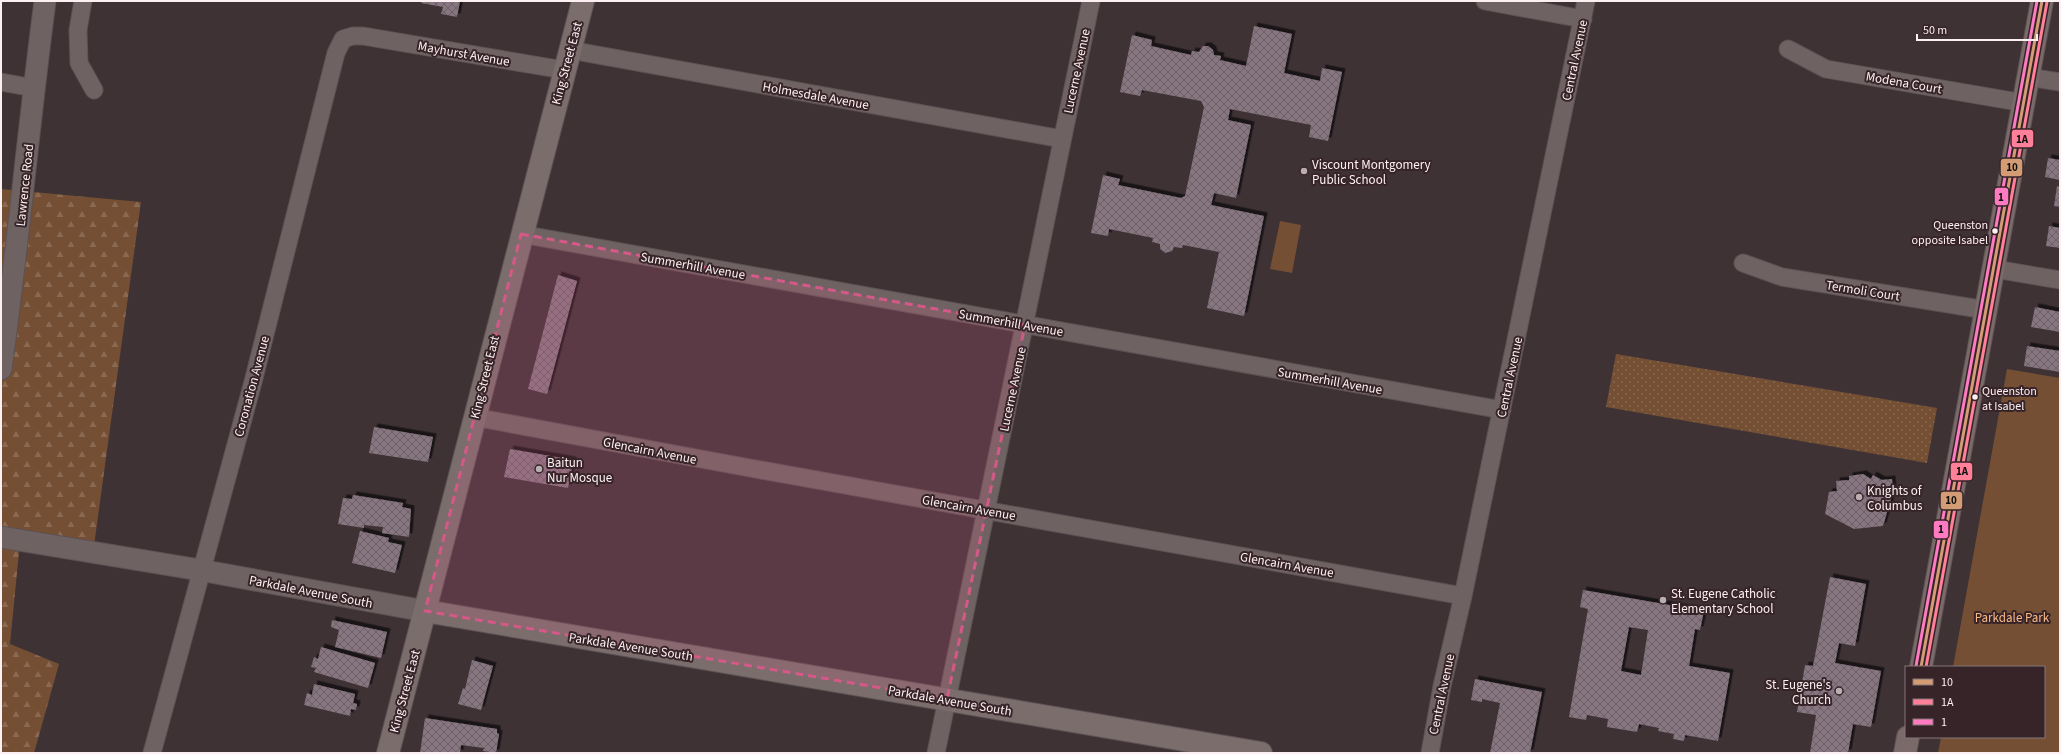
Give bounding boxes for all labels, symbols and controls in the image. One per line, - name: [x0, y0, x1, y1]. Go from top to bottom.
- scale bar: [1917, 16, 2037, 42]
- street label: Central Avenue: [1558, 18, 1592, 102]
- street label: King Street East: [547, 19, 587, 107]
- text: 50 m: [1923, 22, 1947, 39]
- street label: Lucerne Avenue: [1059, 27, 1095, 115]
- street label: Mayhurst Avenue: [417, 37, 511, 71]
- street label: Modena Court: [1864, 67, 1944, 99]
- street label: Holmesdale Avenue: [761, 78, 870, 114]
- line badge: 1A: [2011, 129, 2034, 148]
- text: 1A: [2016, 132, 2029, 147]
- street label: Lawrence Road: [12, 143, 38, 227]
- place label: Viscount Montgomery Public School: [1312, 156, 1431, 189]
- line badge: 10: [2000, 158, 2023, 177]
- text: 10: [2006, 160, 2018, 175]
- marker: Viscount Montgomery Public School: [1299, 166, 1309, 176]
- line badge: 1: [1994, 187, 2009, 206]
- text: 1: [1998, 190, 2004, 205]
- place label: Queenston opposite Isabel: [1912, 217, 1988, 249]
- marker: Queenston opposite Isabel: [1990, 226, 2000, 236]
- street label: Summerhill Avenue: [639, 248, 747, 284]
- street label: Termoli Court: [1825, 276, 1902, 306]
- street label: Summerhill Avenue: [957, 305, 1065, 341]
- street label: King Street East: [466, 333, 504, 421]
- street label: Coronation Avenue: [230, 334, 274, 439]
- street label: Central Avenue: [1493, 335, 1527, 419]
- street label: Lucerne Avenue: [995, 345, 1031, 433]
- street label: Summerhill Avenue: [1276, 363, 1384, 399]
- place label: Queenston at Isabel: [1982, 383, 2037, 415]
- marker: Queenston at Isabel: [1970, 392, 1980, 402]
- street label: Glencairn Avenue: [602, 433, 698, 469]
- place label: Baitun Nur Mosque: [547, 454, 612, 487]
- line badge: 1A: [1950, 462, 1973, 481]
- marker: Baitun Nur Mosque: [534, 464, 544, 474]
- text: 1A: [1956, 464, 1969, 479]
- place label: Knights of Columbus: [1867, 482, 1923, 515]
- street label: Glencairn Avenue: [921, 491, 1017, 525]
- line badge: 10: [1940, 491, 1963, 510]
- marker: Knights of Columbus: [1854, 492, 1864, 502]
- text: 10: [1945, 493, 1957, 508]
- line badge: 1: [1933, 520, 1949, 539]
- text: 1: [1938, 522, 1944, 537]
- street label: Glencairn Avenue: [1239, 548, 1335, 582]
- street label: Parkdale Avenue South: [248, 571, 374, 613]
- place label: St. Eugene Catholic Elementary School: [1671, 585, 1776, 618]
- marker: St. Eugene Catholic Elementary School: [1658, 595, 1668, 605]
- park label: Parkdale Park: [1975, 609, 2050, 627]
- street label: Parkdale Avenue South: [568, 628, 694, 666]
- street label: King Street East: [385, 647, 425, 735]
- street label: Central Avenue: [1425, 652, 1459, 736]
- legend: [1905, 666, 2045, 738]
- text: 10: [1941, 674, 1953, 691]
- place label: St. Eugene's Church: [1765, 676, 1832, 709]
- street label: Parkdale Avenue South: [887, 681, 1013, 721]
- marker: St. Eugene's Church: [1834, 686, 1844, 696]
- text: 1A: [1941, 694, 1954, 711]
- text: 1: [1941, 714, 1947, 731]

